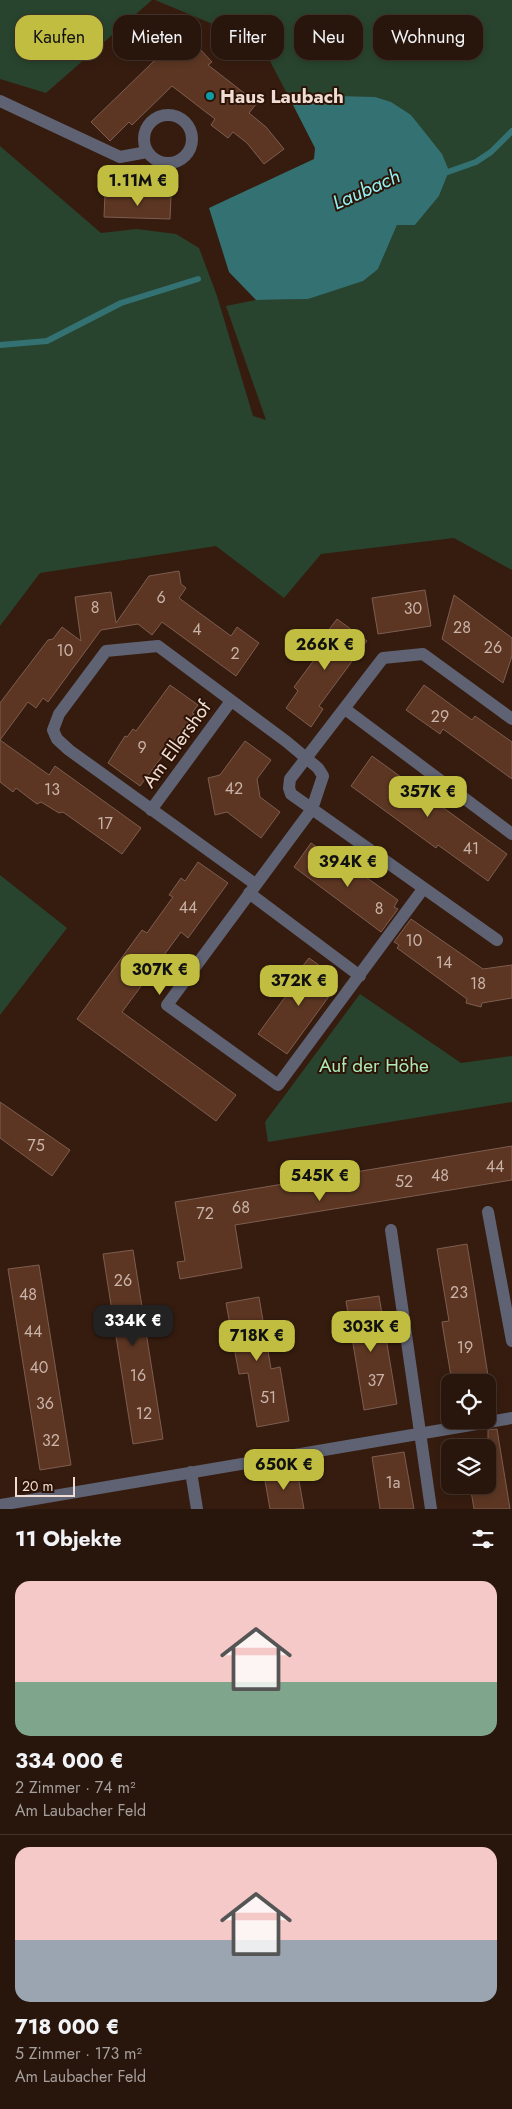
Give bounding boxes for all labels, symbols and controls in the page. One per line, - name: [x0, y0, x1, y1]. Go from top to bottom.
- chip: Kaufen: [15, 15, 103, 60]
- chip: Mieten: [113, 15, 201, 60]
- chip: Filter: [211, 15, 284, 60]
- chip: Neu: [294, 15, 363, 60]
- chip: Wohnung: [373, 15, 483, 60]
- place label: Haus Laubach: [220, 83, 344, 110]
- marker: Haus Laubach: [204, 90, 216, 102]
- water label: Laubach: [328, 162, 405, 217]
- pin: 1.11M €: [92, 164, 184, 207]
- text: 1.11M €: [108, 169, 168, 192]
- house number: 6: [156, 586, 166, 609]
- house number: 8: [91, 596, 99, 619]
- house number: 30: [404, 597, 422, 620]
- house number: 28: [453, 616, 471, 639]
- house number: 4: [192, 618, 202, 641]
- pin: 266K €: [284, 628, 366, 671]
- text: 266K €: [296, 633, 354, 656]
- house number: 26: [484, 636, 502, 659]
- house number: 10: [57, 639, 73, 662]
- house number: 2: [230, 642, 240, 665]
- street label: Am Ellershof: [136, 695, 218, 793]
- house number: 29: [431, 705, 449, 728]
- house number: 9: [137, 736, 147, 759]
- pin: 357K €: [387, 776, 469, 818]
- house number: 42: [225, 777, 243, 800]
- house number: 13: [44, 778, 60, 801]
- text: 357K €: [400, 780, 456, 803]
- house number: 17: [97, 812, 113, 835]
- house number: 41: [463, 837, 479, 860]
- pin: 394K €: [307, 846, 389, 888]
- text: 394K €: [319, 850, 377, 873]
- house number: 44: [179, 896, 197, 919]
- house number: 8: [375, 897, 383, 920]
- house number: 10: [406, 929, 422, 952]
- house number: 14: [436, 951, 452, 974]
- pin: 307K €: [119, 954, 201, 996]
- text: 307K €: [132, 958, 188, 981]
- pin: 372K €: [258, 964, 340, 1007]
- text: 372K €: [271, 969, 327, 992]
- house number: 18: [470, 972, 486, 995]
- park label: Auf der Höhe: [319, 1052, 429, 1079]
- house number: 75: [27, 1134, 45, 1157]
- house number: 44: [486, 1155, 504, 1178]
- pin: 545K €: [279, 1160, 361, 1202]
- text: 545K €: [291, 1164, 349, 1187]
- house number: 48: [431, 1164, 449, 1187]
- house number: 52: [395, 1170, 413, 1193]
- house number: 68: [232, 1196, 250, 1219]
- house number: 72: [196, 1202, 214, 1225]
- house number: 26: [114, 1269, 132, 1292]
- house number: 23: [450, 1281, 468, 1304]
- house number: 48: [19, 1283, 37, 1306]
- pin: 334K €: [92, 1304, 174, 1347]
- text: 334K €: [104, 1309, 162, 1332]
- pin: 303K €: [330, 1310, 412, 1353]
- text: 303K €: [343, 1315, 399, 1338]
- house number: 44: [24, 1320, 42, 1343]
- pin: 718K €: [216, 1320, 298, 1362]
- text: 718K €: [230, 1324, 284, 1347]
- house number: 19: [457, 1336, 473, 1359]
- house number: 40: [30, 1356, 48, 1379]
- house number: 16: [130, 1364, 146, 1387]
- house number: 37: [368, 1369, 385, 1392]
- map controls: [441, 1374, 496, 1494]
- button: locate: [441, 1374, 496, 1429]
- house number: 51: [260, 1386, 276, 1409]
- house number: 36: [36, 1392, 54, 1415]
- house number: 12: [136, 1402, 152, 1425]
- house number: 32: [42, 1429, 60, 1452]
- button: layers: [441, 1439, 496, 1494]
- pin: 650K €: [243, 1448, 325, 1491]
- text: 650K €: [255, 1453, 313, 1476]
- house number: 1a: [386, 1471, 400, 1494]
- scale bar: [15, 1474, 75, 1497]
- text: 20 m: [22, 1476, 54, 1496]
- text: 11 Objekte: [15, 1524, 121, 1554]
- icon: filters: [469, 1525, 497, 1553]
- icon: home: [211, 1614, 301, 1704]
- text: 334 000 €: [15, 1746, 124, 1776]
- text: 2 Zimmer · 74 m²: [15, 1776, 135, 1799]
- text: Am Laubacher Feld: [15, 1799, 146, 1822]
- icon: home: [211, 1879, 301, 1969]
- text: 718 000 €: [15, 2012, 120, 2042]
- text: 5 Zimmer · 173 m²: [15, 2042, 142, 2065]
- text: Am Laubacher Feld: [15, 2065, 146, 2088]

